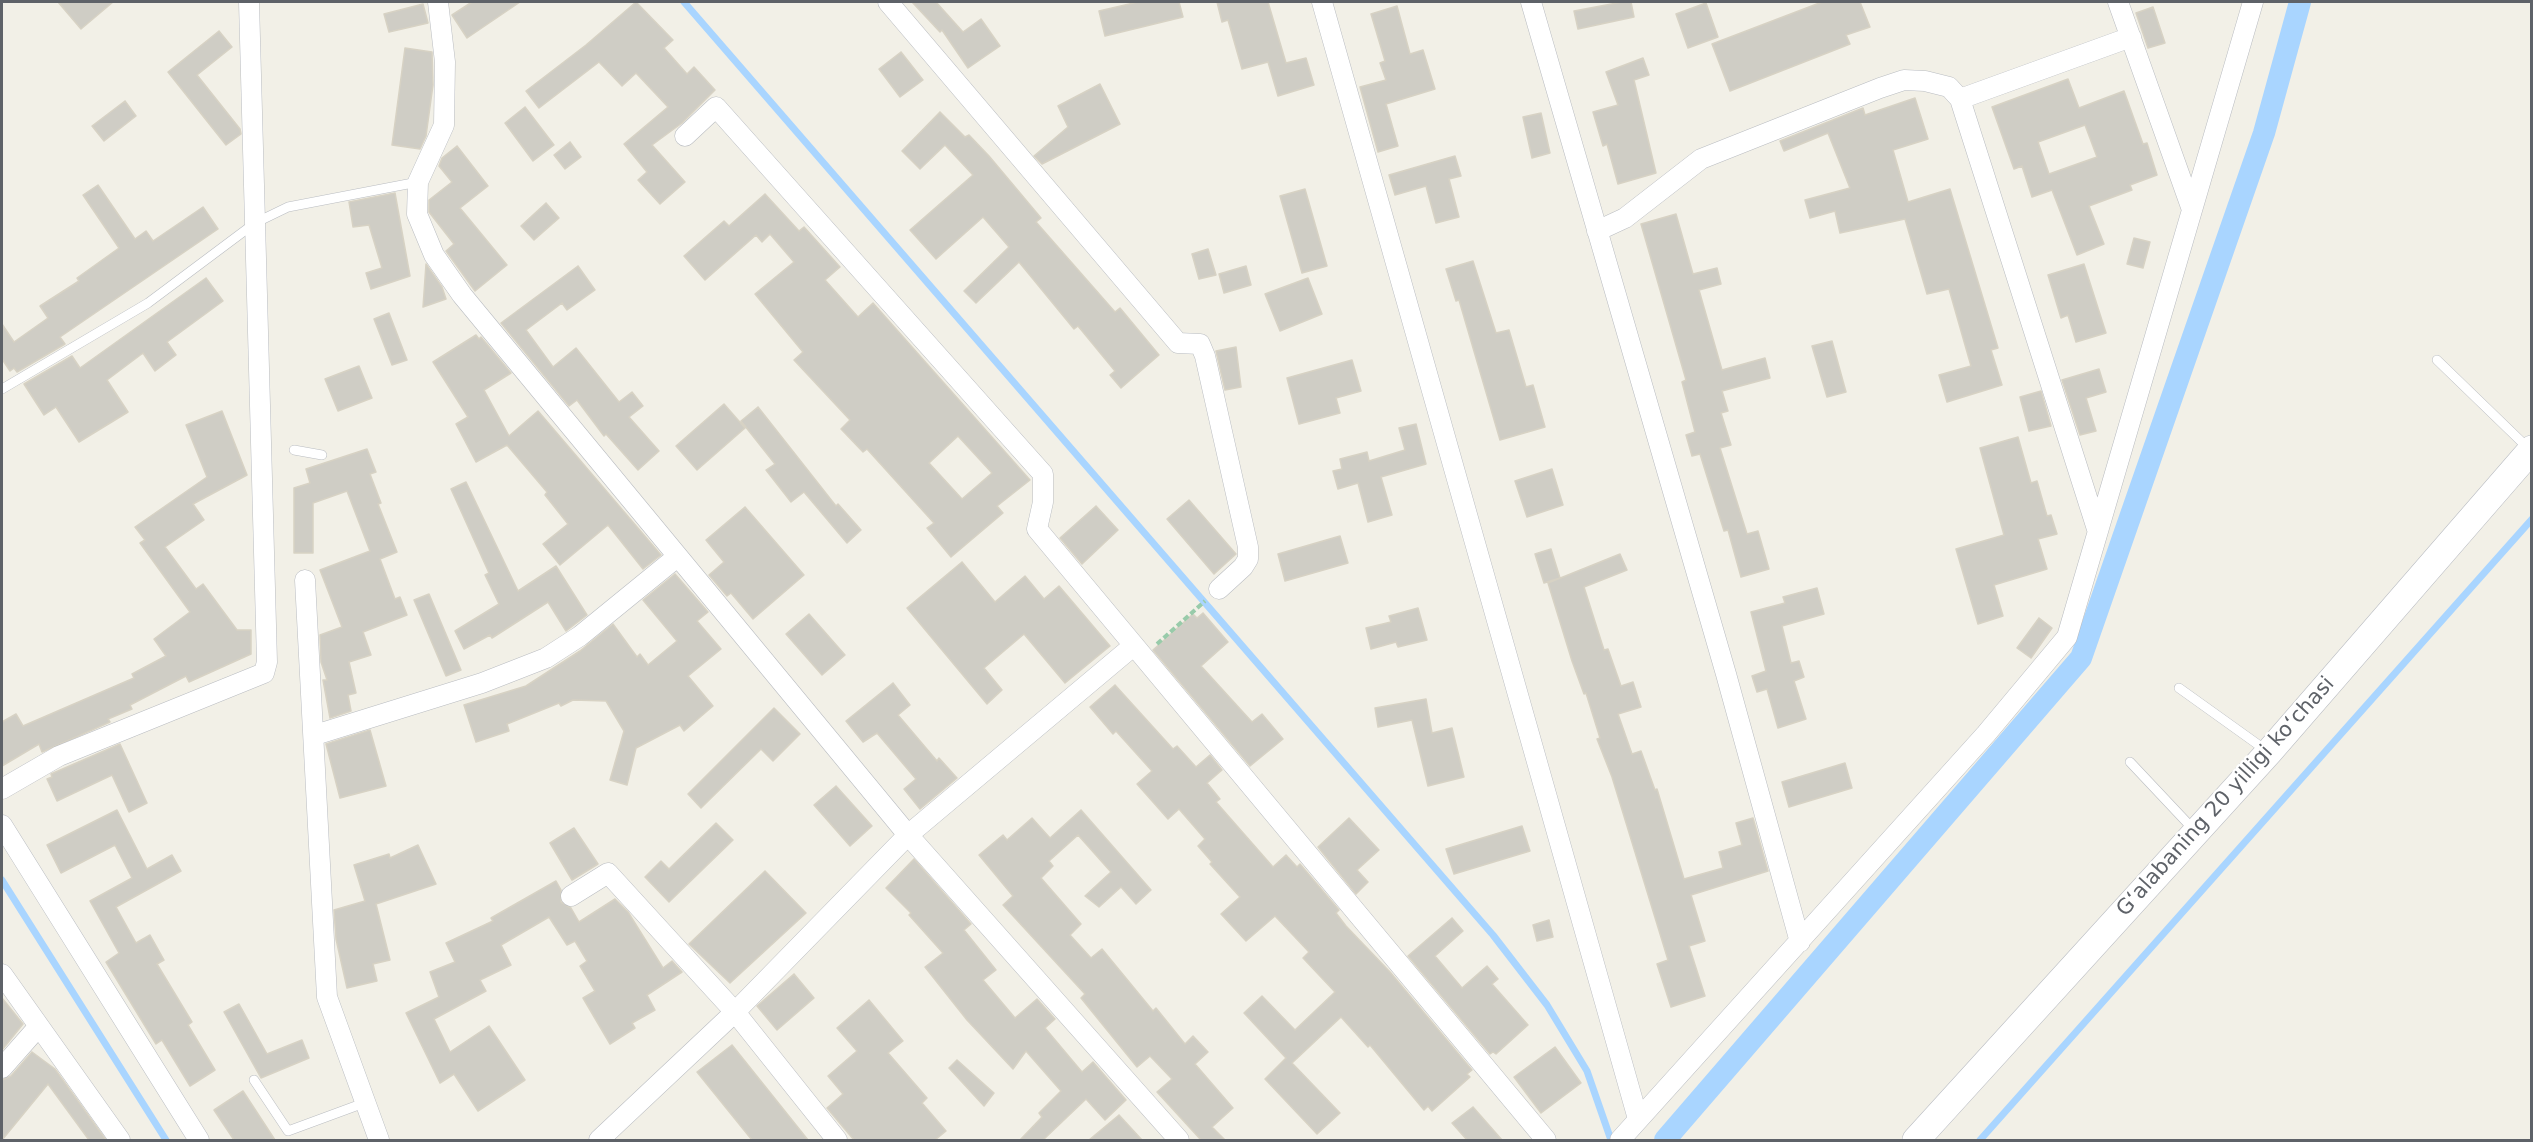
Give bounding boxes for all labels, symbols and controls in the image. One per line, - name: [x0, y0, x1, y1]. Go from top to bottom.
- street label: Gʻalabaning 20 yilligi koʻchasi: [2112, 672, 2340, 922]

